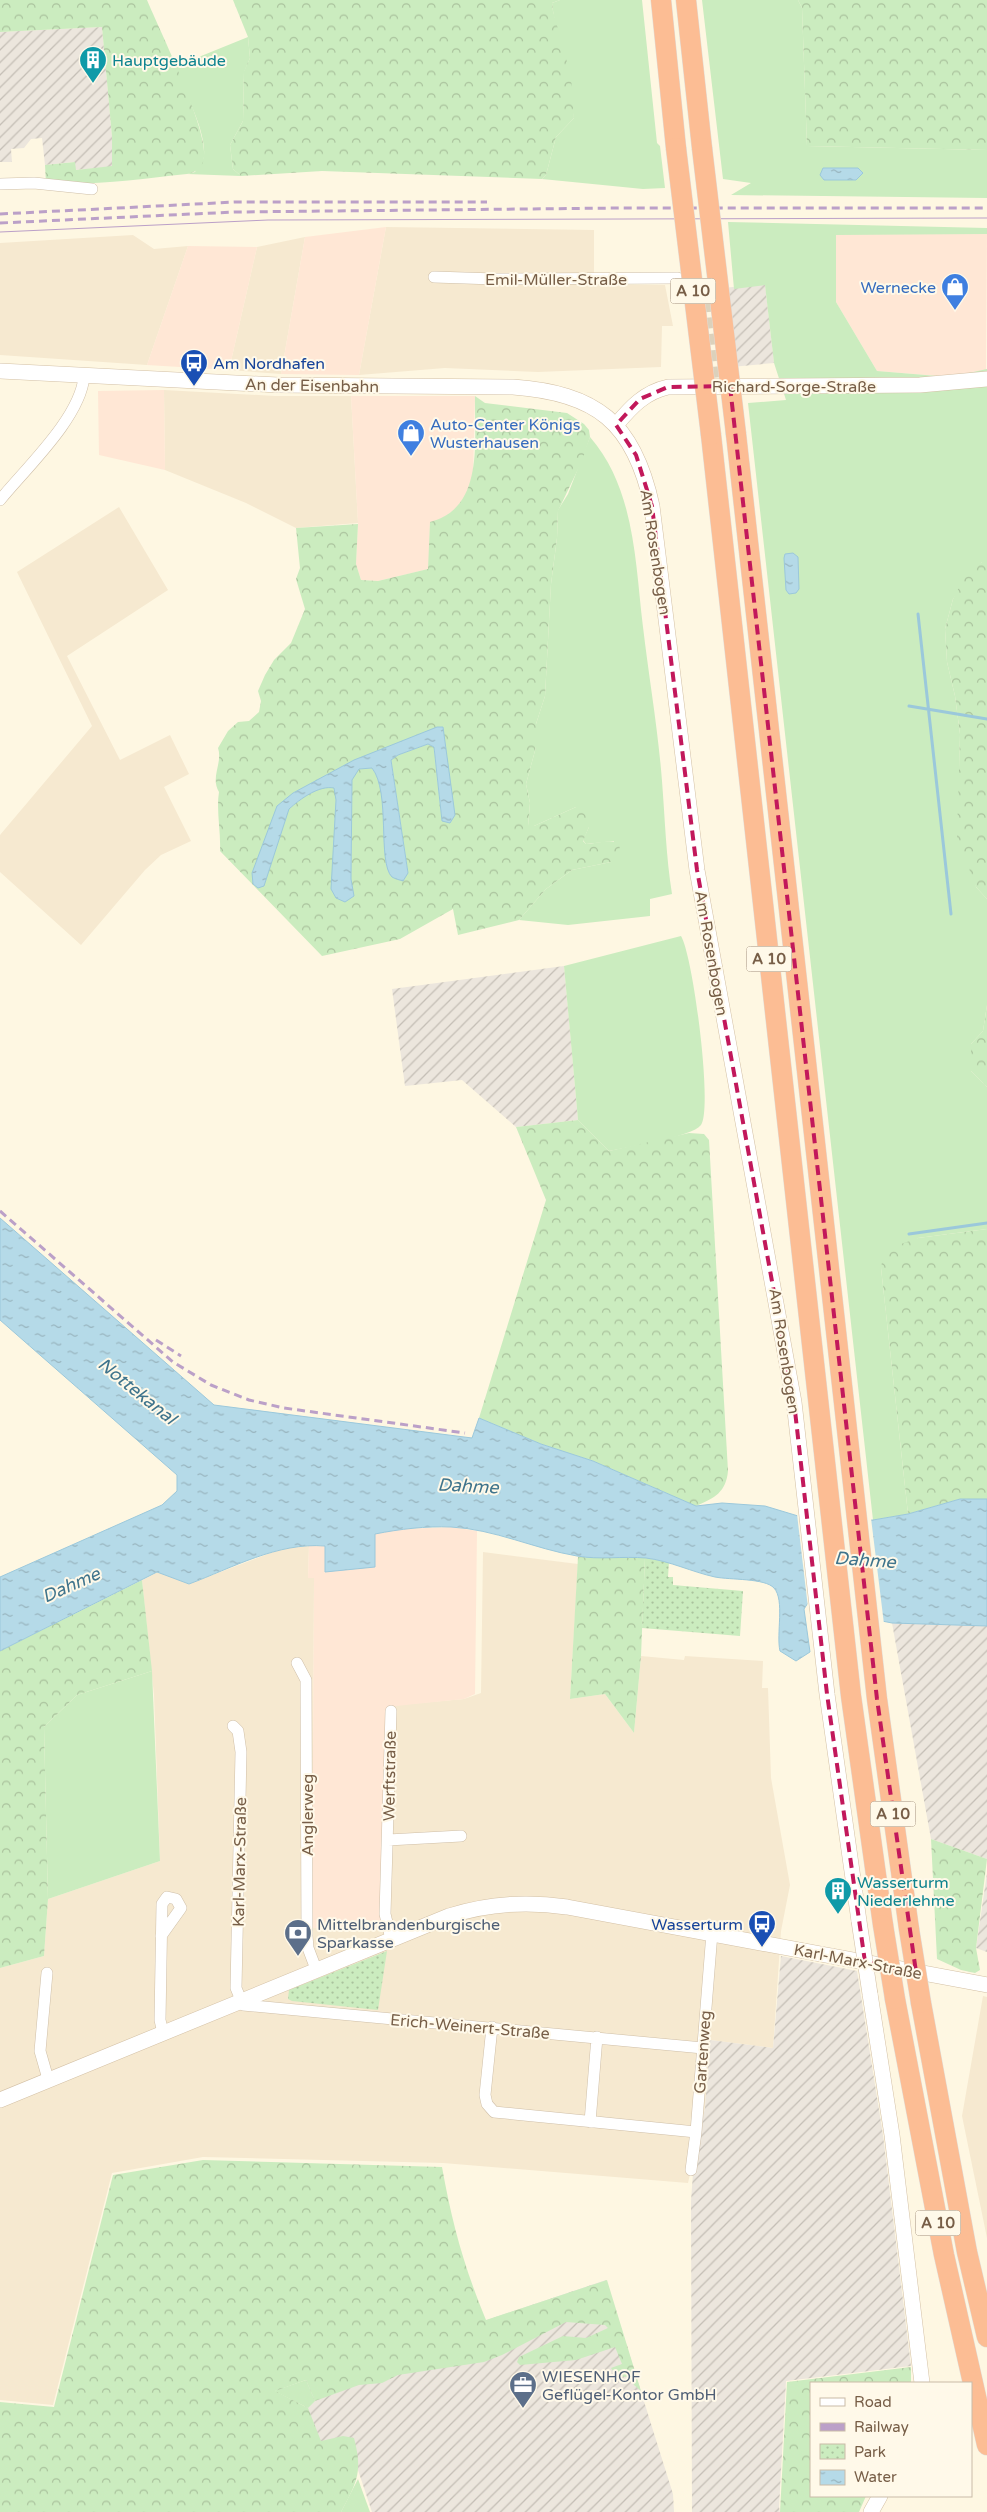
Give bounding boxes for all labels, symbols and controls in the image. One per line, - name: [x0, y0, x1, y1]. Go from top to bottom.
- building icon: Hauptgebäude: [78, 45, 108, 84]
- place label: Hauptgebäude: [112, 51, 226, 71]
- street label: Emil-Müller-Straße: [485, 270, 627, 290]
- shop icon: Wernecke: [940, 272, 970, 311]
- road number: A 10: [670, 278, 716, 304]
- place label: Wernecke: [860, 278, 936, 298]
- bus stop icon: Am Nordhafen: [179, 348, 209, 387]
- place label: Am Nordhafen: [213, 354, 325, 374]
- street label: An der Eisenbahn: [245, 375, 379, 397]
- street label: Richard-Sorge-Straße: [712, 377, 876, 397]
- place label: Auto-Center Königs Wusterhausen: [430, 415, 580, 453]
- shop icon: Auto-Center Königs Wusterhausen: [396, 418, 426, 457]
- street label: Am Rosenbogen: [635, 488, 675, 616]
- street label: Am Rosenbogen: [690, 889, 732, 1017]
- road number: A 10: [746, 946, 792, 972]
- street label: Am Rosenbogen: [764, 1287, 804, 1415]
- water label: Nottekanal: [93, 1353, 182, 1431]
- water label: Dahme: [437, 1473, 500, 1499]
- water label: Dahme: [834, 1547, 897, 1573]
- water label: Dahme: [39, 1562, 104, 1607]
- street label: Werftstraße: [379, 1731, 401, 1821]
- street label: Anglerweg: [298, 1774, 318, 1856]
- street label: Karl-Marx-Straße: [229, 1797, 251, 1927]
- road number: A 10: [870, 1802, 916, 1826]
- place label: Wasserturm Niederlehme: [857, 1873, 955, 1911]
- building icon: Wasserturm Niederlehme: [823, 1876, 853, 1915]
- bus stop icon: Wasserturm: [747, 1909, 777, 1948]
- place label: Mittelbrandenburgische Sparkasse: [317, 1915, 500, 1953]
- place label: Wasserturm: [651, 1915, 743, 1935]
- bank icon: Mittelbrandenburgische Sparkasse: [283, 1918, 313, 1957]
- street label: Karl-Marx-Straße: [792, 1940, 924, 1984]
- street label: Erich-Weinert-Straße: [389, 2010, 551, 2044]
- street label: Gartenweg: [690, 2010, 716, 2094]
- road number: A 10: [916, 2210, 960, 2236]
- place label: WIESENHOF Geflügel-Kontor GmbH: [542, 2367, 717, 2405]
- office icon: WIESENHOF Geflügel-Kontor GmbH: [508, 2370, 538, 2409]
- legend: [810, 2382, 972, 2497]
- text: Road: [854, 2393, 892, 2411]
- text: Railway: [854, 2418, 909, 2436]
- text: Park: [854, 2443, 886, 2461]
- text: Water: [854, 2468, 897, 2486]

